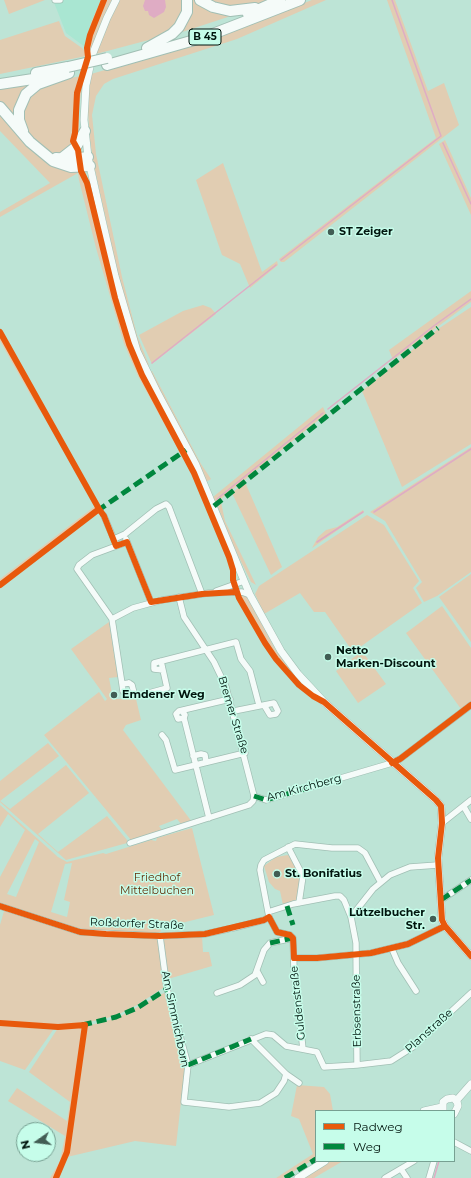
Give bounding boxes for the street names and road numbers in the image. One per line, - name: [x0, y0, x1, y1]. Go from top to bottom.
- road number: B 45: [189, 29, 221, 45]
- street label: Bremer Straße: [215, 675, 251, 755]
- street label: Am Kirchberg: [265, 772, 343, 804]
- street label: Roßdorfer Straße: [90, 916, 184, 932]
- street label: Guldenstraße: [288, 965, 308, 1041]
- street label: Am Simmichborn: [158, 970, 192, 1068]
- street label: Erbsenstraße: [350, 974, 364, 1048]
- street label: Planstraße: [403, 1006, 455, 1056]

